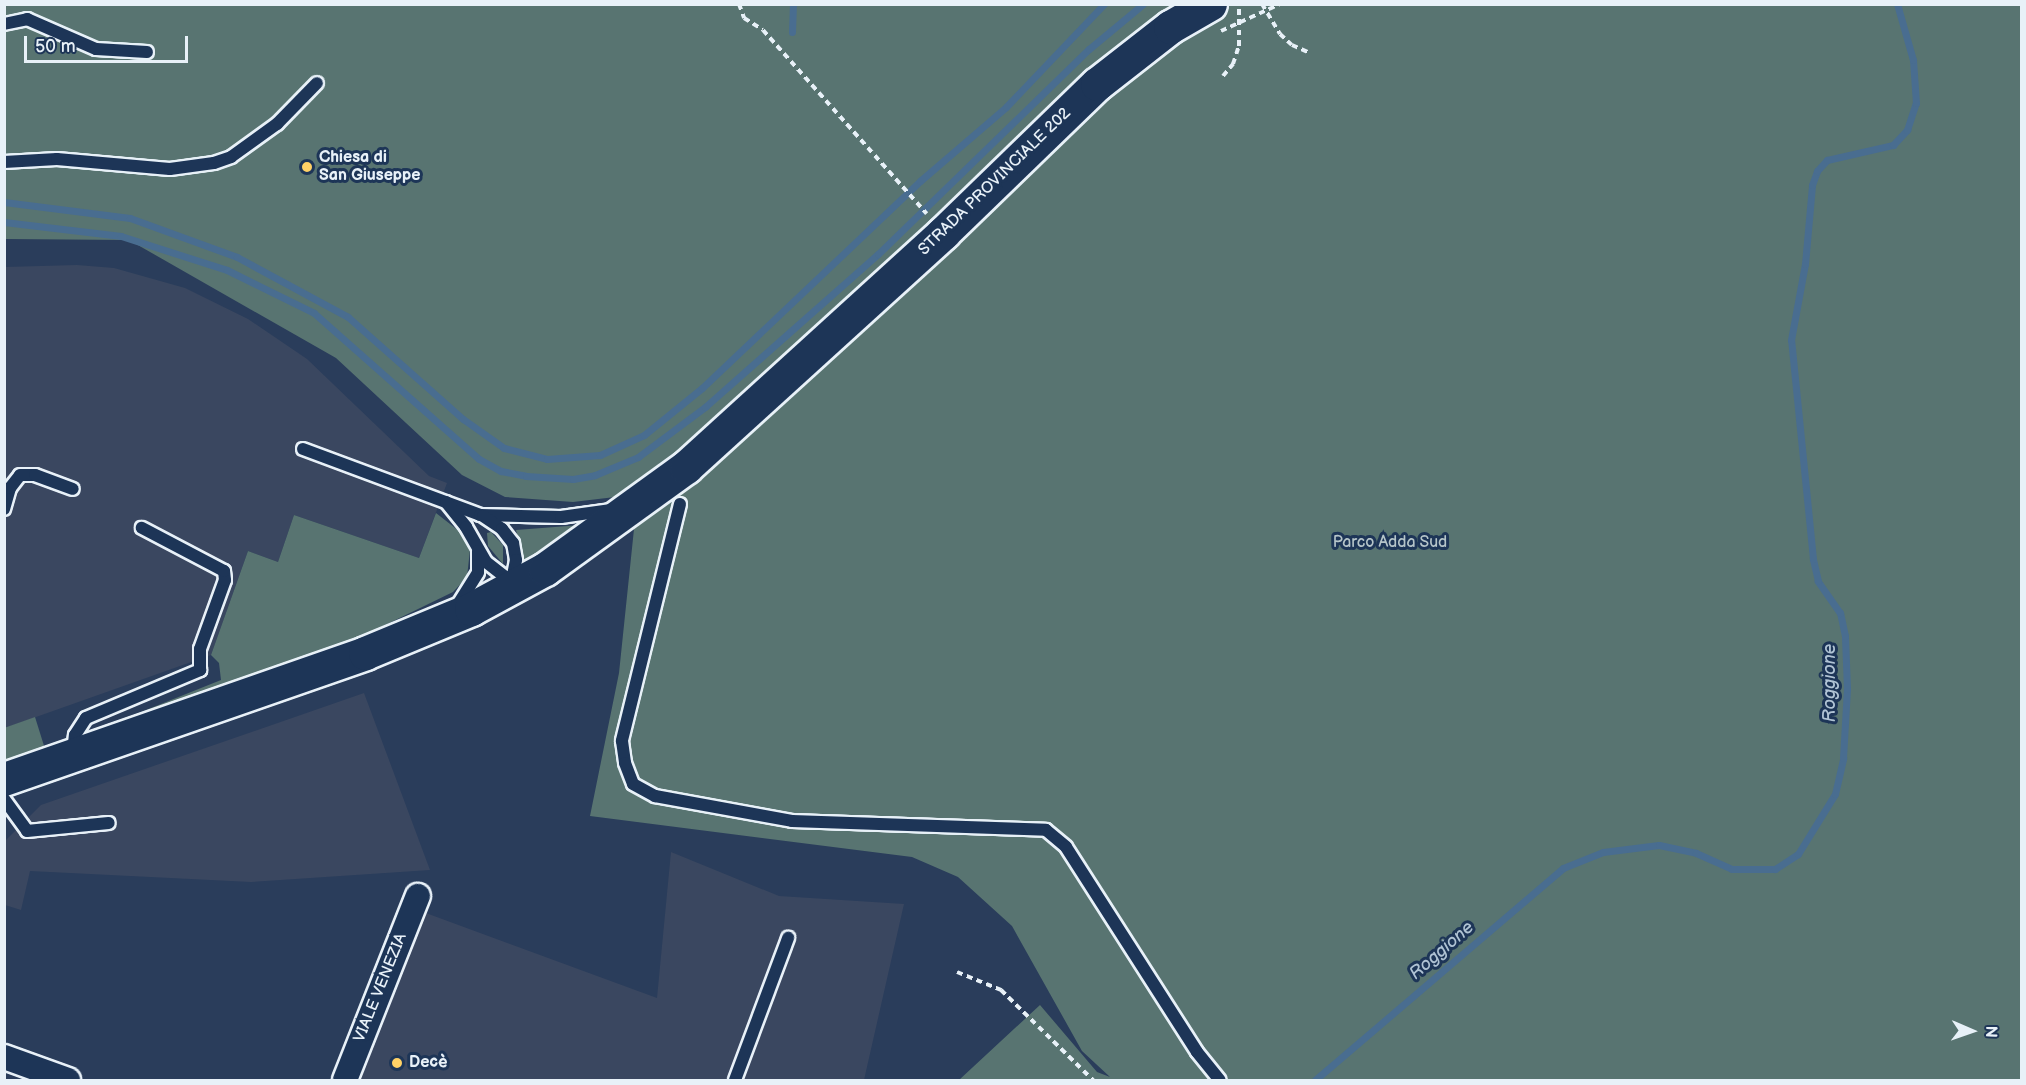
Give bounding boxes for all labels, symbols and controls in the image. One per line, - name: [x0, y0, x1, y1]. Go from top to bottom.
- scale bar: [27, 24, 190, 62]
- text: 50 m: [35, 36, 76, 57]
- street label: STRADA PROVINCIALE 202: [915, 104, 1075, 260]
- place label: Chiesa di San Giuseppe: [319, 148, 420, 186]
- marker: Chiesa di San Giuseppe: [300, 160, 314, 174]
- park label: Parco Adda Sud: [1333, 533, 1447, 553]
- water label: Roggione: [1819, 644, 1841, 722]
- water label: Roggione: [1405, 917, 1479, 985]
- street label: VIALE VENEZIA: [350, 931, 412, 1045]
- north arrow: [1942, 1001, 2002, 1061]
- text: N: [1981, 1025, 2000, 1038]
- place label: Decè: [409, 1053, 447, 1073]
- marker: Decè: [390, 1056, 404, 1070]

